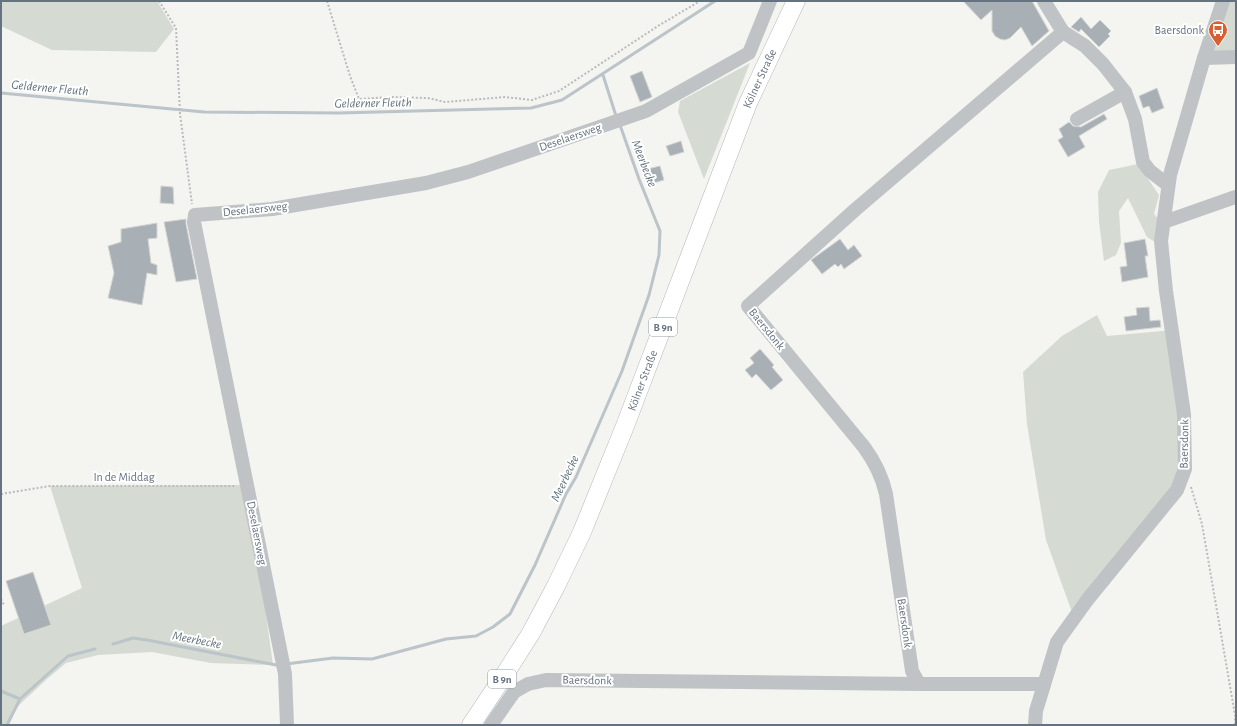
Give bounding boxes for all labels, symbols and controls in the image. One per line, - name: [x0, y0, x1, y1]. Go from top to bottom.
- bus stop icon: Baersdonk: [1207, 19, 1229, 47]
- place label: Baersdonk: [1155, 24, 1205, 36]
- street label: Kölner Straße: [741, 47, 779, 110]
- water label: Gelderner Fleuth: [11, 79, 89, 98]
- water label: Gelderner Fleuth: [334, 96, 412, 111]
- street label: Deselaersweg: [537, 121, 603, 153]
- water label: Meerbecke: [629, 138, 659, 189]
- street label: Deselaersweg: [222, 200, 288, 218]
- street label: Baersdonk: [747, 306, 788, 352]
- road number: B 9n: [649, 318, 677, 336]
- street label: Kölner Straße: [625, 349, 659, 413]
- street label: Baersdonk: [1178, 419, 1190, 469]
- water label: Meerbecke: [549, 453, 582, 504]
- street label: In de Middag: [93, 471, 155, 483]
- street label: Deselaersweg: [245, 500, 269, 566]
- street label: Baersdonk: [896, 598, 914, 649]
- water label: Meerbecke: [171, 629, 222, 652]
- road number: B 9n: [488, 670, 516, 688]
- street label: Baersdonk: [562, 674, 612, 686]

